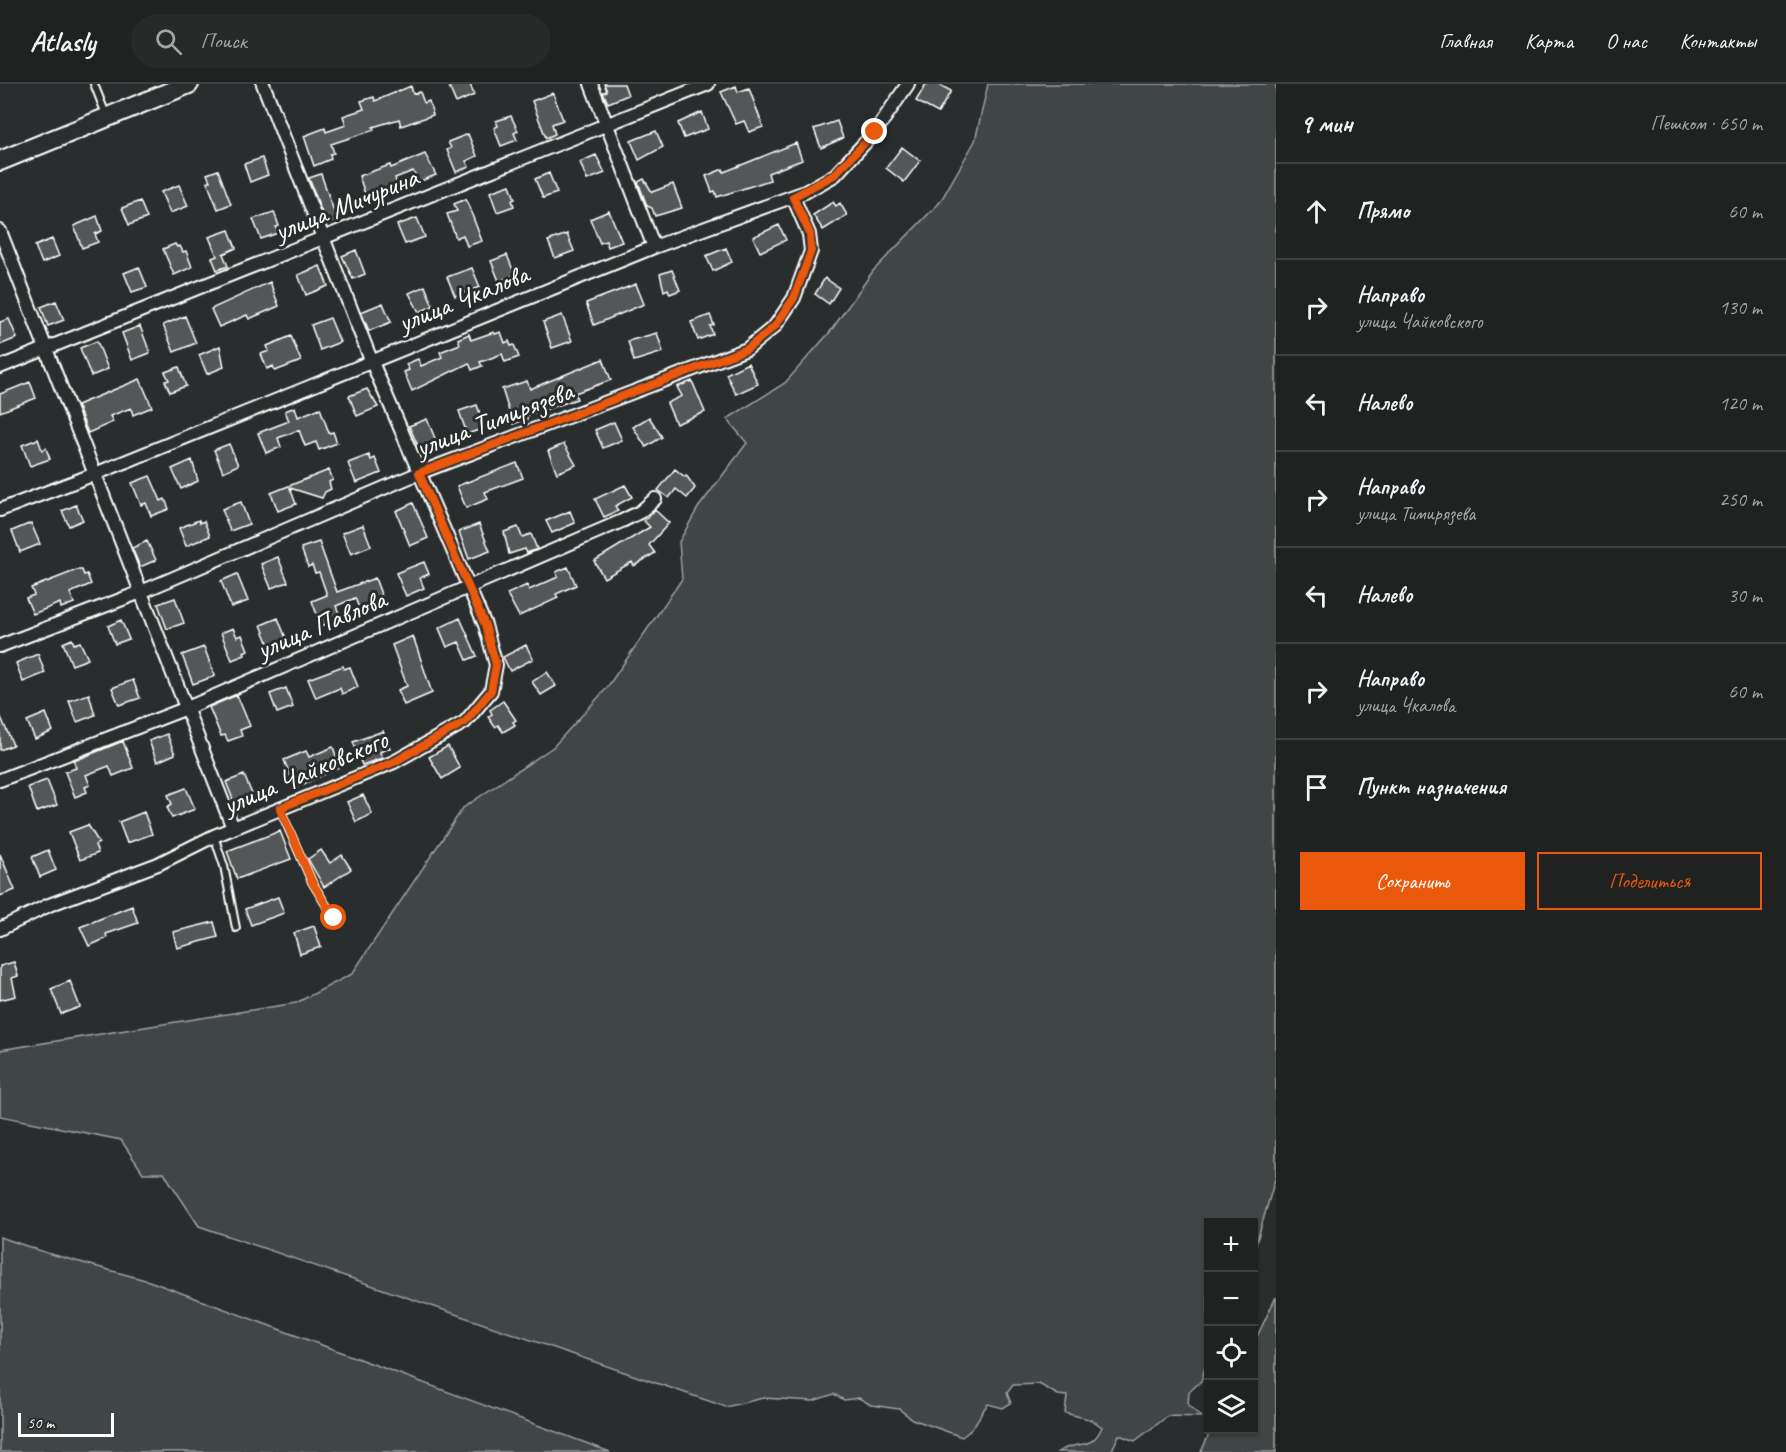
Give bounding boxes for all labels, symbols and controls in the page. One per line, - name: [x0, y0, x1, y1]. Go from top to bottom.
- search box: [131, 14, 551, 68]
- text: Atlasly: [30, 24, 95, 59]
- icon: search: [152, 25, 185, 58]
- text: Поиск: [200, 27, 247, 55]
- text: Главная: [1439, 28, 1492, 54]
- text: Карта: [1525, 28, 1573, 54]
- text: О нас: [1606, 28, 1647, 54]
- text: Контакты: [1680, 28, 1756, 54]
- text: 9 мин: [1300, 107, 1353, 140]
- text: Пешком · 650 m: [1650, 111, 1762, 136]
- route end: [861, 118, 887, 144]
- street label: улица Мичурина: [267, 159, 425, 249]
- icon: ahead: [1300, 195, 1333, 228]
- text: Прямо: [1357, 197, 1409, 225]
- text: 60 m: [1728, 199, 1762, 224]
- street label: улица Чкалова: [391, 255, 536, 341]
- text: Направо: [1357, 281, 1424, 309]
- icon: right: [1300, 291, 1333, 324]
- text: 130 m: [1719, 295, 1762, 320]
- text: улица Чайковского: [1357, 309, 1483, 334]
- street label: улица Тимирязева: [409, 372, 579, 466]
- icon: left: [1300, 387, 1333, 420]
- text: Налево: [1357, 389, 1413, 417]
- text: 120 m: [1719, 391, 1762, 416]
- text: Направо: [1357, 473, 1424, 501]
- icon: right: [1300, 483, 1333, 516]
- text: 250 m: [1719, 487, 1762, 512]
- text: улица Тимирязева: [1357, 501, 1475, 526]
- icon: left: [1300, 579, 1333, 612]
- street label: улица Павлова: [249, 580, 393, 668]
- text: Налево: [1357, 581, 1413, 609]
- text: 30 m: [1728, 583, 1762, 608]
- text: Направо: [1357, 665, 1424, 693]
- icon: right: [1300, 675, 1333, 708]
- text: 60 m: [1728, 679, 1762, 704]
- text: улица Чкалова: [1357, 693, 1455, 718]
- street label: улица Чайковского: [215, 721, 395, 823]
- icon: arrive: [1300, 771, 1333, 804]
- text: Пункт назначения: [1357, 773, 1506, 801]
- button: Сохранить: [1300, 852, 1525, 910]
- button: Поделиться: [1537, 852, 1762, 910]
- route start: [320, 904, 346, 930]
- map controls: [1204, 1218, 1258, 1434]
- button: +: [1204, 1218, 1258, 1272]
- button: −: [1204, 1272, 1258, 1326]
- button: locate: [1204, 1326, 1258, 1380]
- button: layers: [1204, 1380, 1258, 1434]
- scale bar: [18, 1410, 114, 1438]
- text: 50 m: [27, 1413, 54, 1433]

